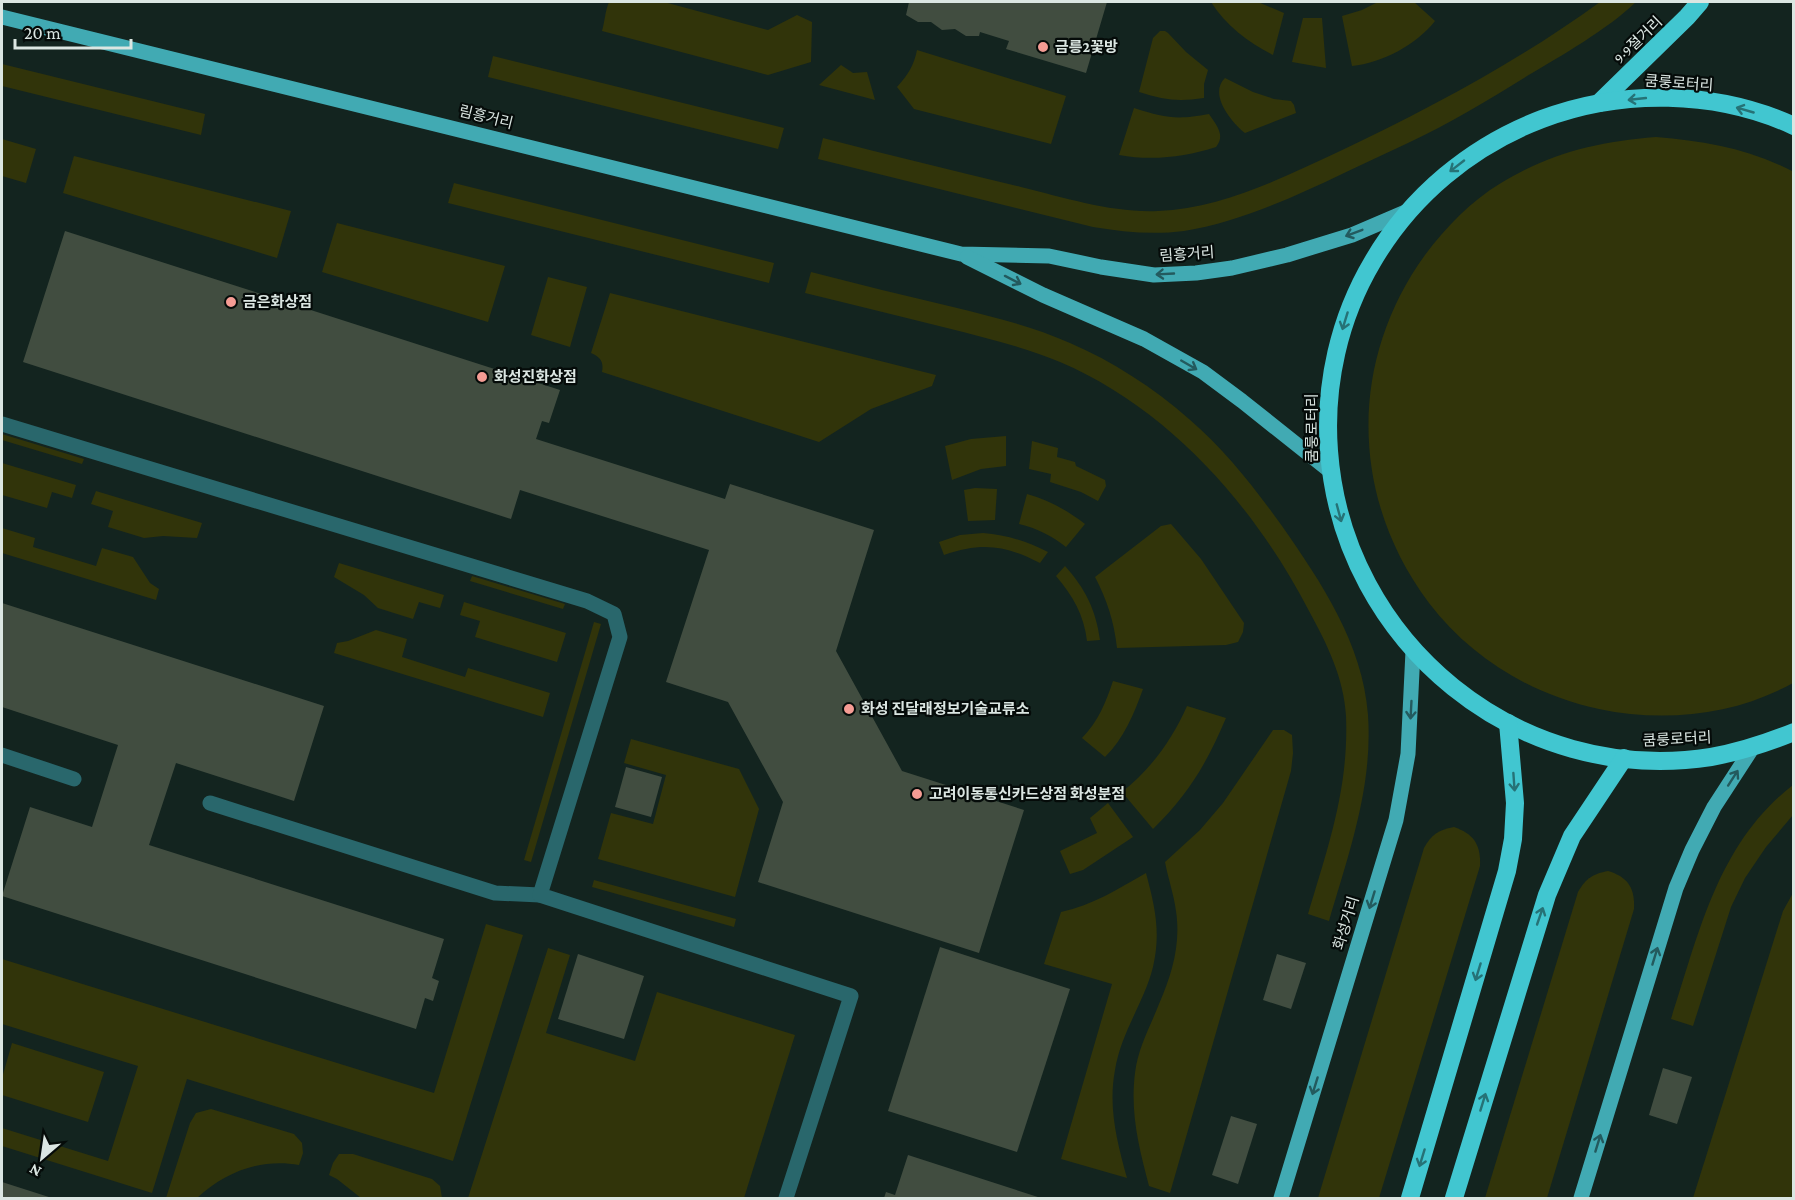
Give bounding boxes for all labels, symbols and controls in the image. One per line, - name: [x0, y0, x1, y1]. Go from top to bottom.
- scale bar: [15, 12, 130, 50]
- street label: 9·9절거리: [1611, 13, 1665, 67]
- text: 20 m: [24, 23, 61, 43]
- place label: 금릉2꽃방: [1055, 39, 1118, 55]
- marker: 금릉2꽃방: [1036, 40, 1050, 54]
- street label: 쿰룽로터리: [1644, 73, 1714, 93]
- one-way arrow: [1628, 94, 1648, 105]
- street label: 림흥거리: [457, 103, 515, 131]
- one-way arrow: [1736, 104, 1755, 115]
- one-way arrow: [1450, 159, 1466, 172]
- one-way arrow: [1346, 229, 1364, 240]
- street label: 림흥거리: [1159, 244, 1215, 264]
- one-way arrow: [1155, 269, 1175, 280]
- one-way arrow: [1004, 275, 1022, 287]
- place label: 금은화상점: [243, 294, 312, 310]
- marker: 금은화상점: [224, 295, 238, 309]
- one-way arrow: [1339, 311, 1350, 330]
- one-way arrow: [1180, 359, 1197, 371]
- place label: 화성진화상점: [494, 369, 577, 385]
- marker: 화성진화상점: [475, 370, 489, 384]
- street label: 쿰룽로터리: [1304, 393, 1320, 463]
- one-way arrow: [1334, 503, 1345, 522]
- one-way arrow: [1406, 699, 1417, 719]
- place label: 화성 진달래정보기술교류소: [861, 701, 1030, 717]
- marker: 화성 진달래정보기술교류소: [842, 702, 856, 716]
- street label: 쿰룽로터리: [1642, 729, 1712, 749]
- one-way arrow: [1509, 771, 1520, 791]
- one-way arrow: [1727, 771, 1739, 787]
- place label: 고려이동통신카드상점 화성분점: [929, 786, 1125, 802]
- marker: 고려이동통신카드상점 화성분점: [910, 787, 924, 801]
- one-way arrow: [1366, 890, 1377, 909]
- street label: 화성거리: [1330, 894, 1362, 952]
- one-way arrow: [1535, 907, 1546, 926]
- one-way arrow: [1650, 947, 1661, 966]
- one-way arrow: [1472, 962, 1483, 981]
- one-way arrow: [1309, 1077, 1320, 1096]
- one-way arrow: [1478, 1093, 1489, 1112]
- north arrow: [12, 1128, 72, 1188]
- one-way arrow: [1593, 1133, 1604, 1152]
- one-way arrow: [1416, 1149, 1427, 1168]
- text: N: [26, 1161, 44, 1181]

